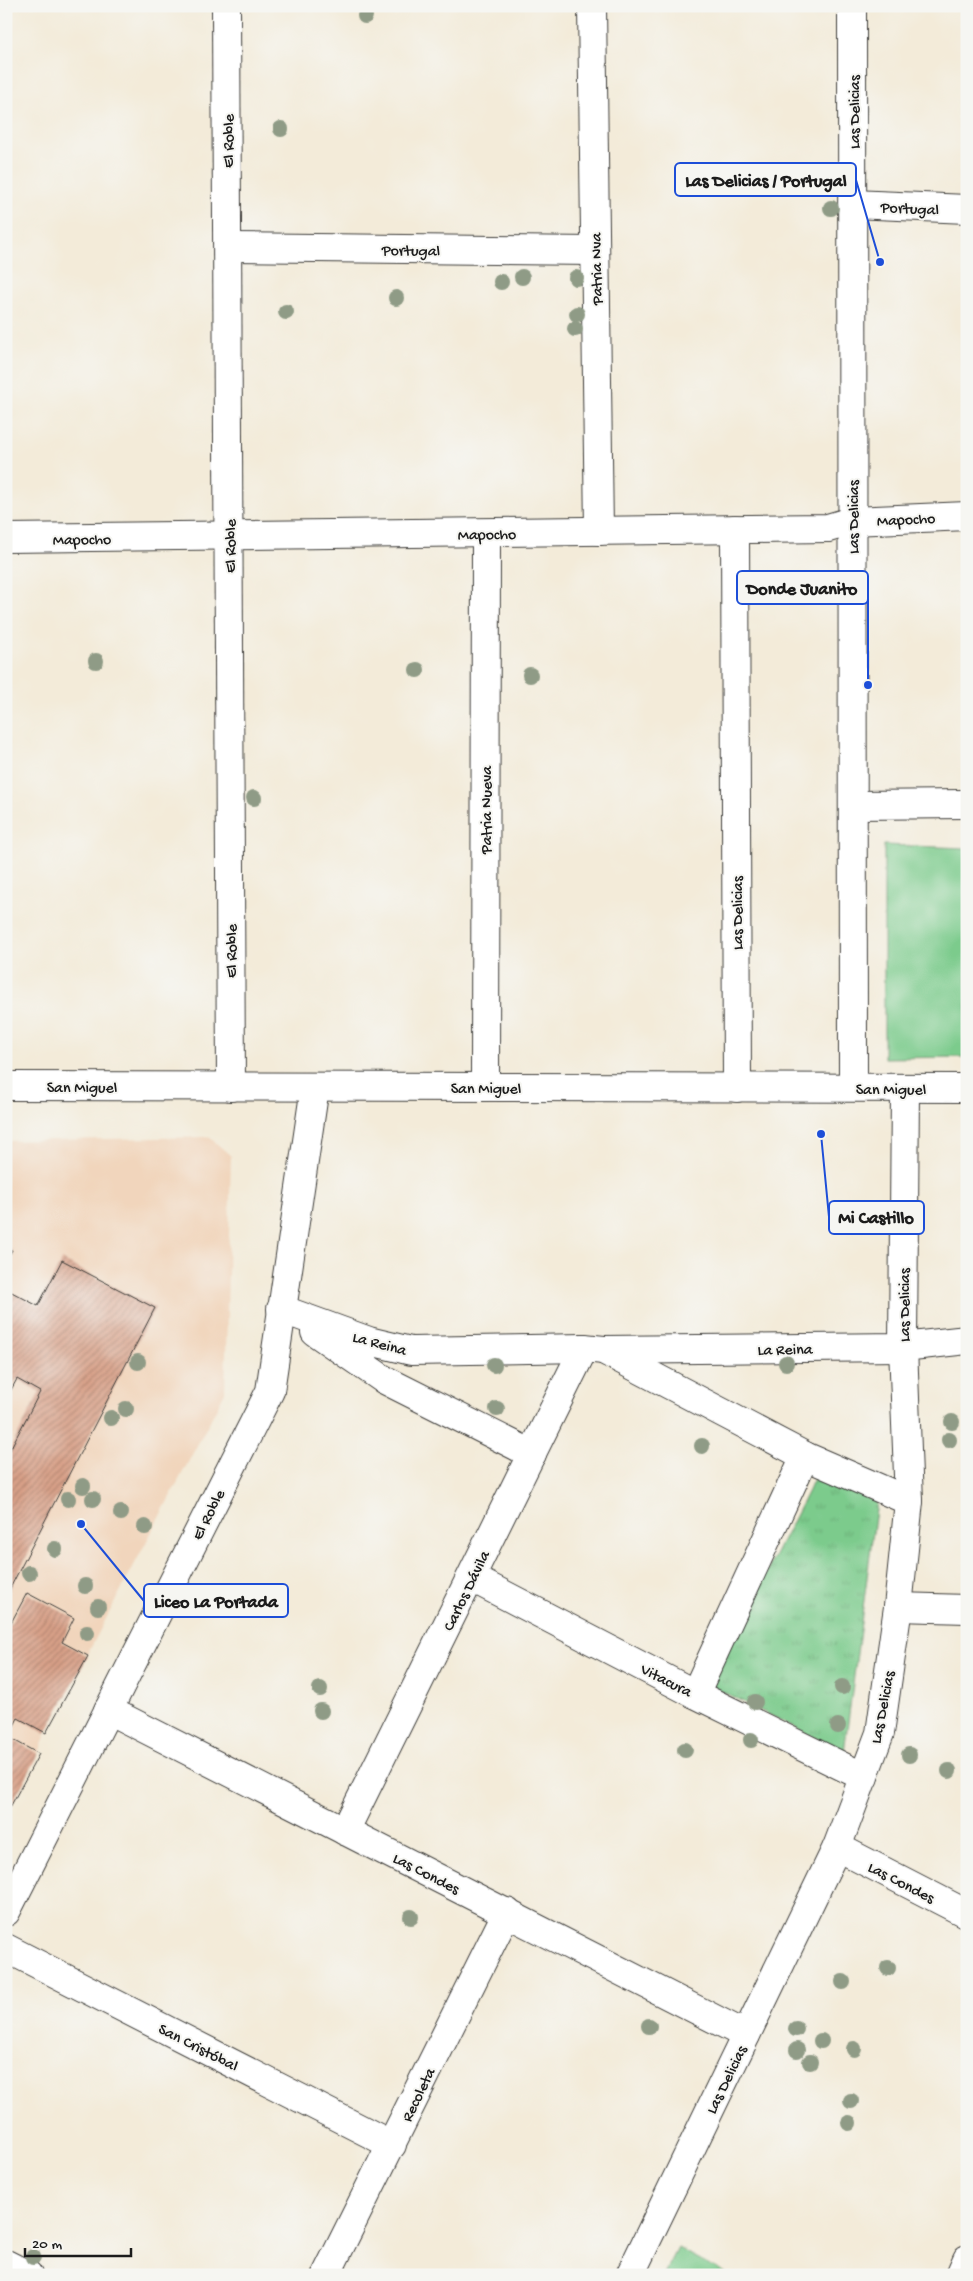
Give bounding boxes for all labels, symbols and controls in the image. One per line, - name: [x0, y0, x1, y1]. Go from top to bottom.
- street label: Las Delicias: [847, 74, 866, 149]
- street label: El Roble: [221, 113, 240, 168]
- callout: Las Delicias / Portugal: [675, 163, 856, 196]
- text: Las Delicias / Portugal: [685, 172, 847, 193]
- street label: Portugal: [879, 199, 939, 222]
- street label: Patria Nva: [588, 231, 609, 306]
- street label: Portugal: [381, 242, 440, 263]
- street label: Las Delicias: [846, 479, 865, 554]
- street label: Mapocho: [876, 510, 936, 533]
- street label: El Roble: [223, 518, 242, 573]
- street label: Mapocho: [458, 526, 516, 547]
- street label: Mapocho: [53, 531, 111, 552]
- callout: Donde Juanito: [737, 571, 868, 604]
- text: Donde Juanito: [745, 580, 858, 601]
- street label: Patria Nueva: [479, 765, 498, 855]
- street label: Las Delicias: [730, 875, 749, 950]
- street label: El Roble: [224, 923, 243, 978]
- street label: San Miguel: [47, 1080, 117, 1099]
- street label: San Miguel: [451, 1081, 521, 1100]
- street label: San Miguel: [856, 1082, 926, 1101]
- callout: Mi Castillo: [829, 1201, 924, 1234]
- text: Mi Castillo: [838, 1209, 914, 1230]
- street label: Las Delicias: [897, 1267, 916, 1342]
- street label: La Reina: [350, 1329, 409, 1362]
- street label: La Reina: [757, 1342, 814, 1361]
- street label: El Roble: [189, 1486, 231, 1544]
- street label: Carlos Dávila: [441, 1547, 496, 1635]
- callout: Liceo La Portada: [144, 1584, 288, 1617]
- text: Liceo La Portada: [154, 1593, 279, 1614]
- street label: Vitacura: [636, 1661, 695, 1704]
- street label: Las Delicias: [868, 1669, 901, 1746]
- street label: Las Condes: [389, 1850, 463, 1901]
- street label: Las Condes: [864, 1859, 938, 1910]
- street label: San Cristóbal: [154, 2021, 241, 2077]
- street label: Las Delicias: [703, 2042, 753, 2118]
- street label: Recoleta: [399, 2064, 442, 2126]
- scale bar: [25, 2226, 131, 2258]
- text: 20 m: [32, 2236, 62, 2254]

